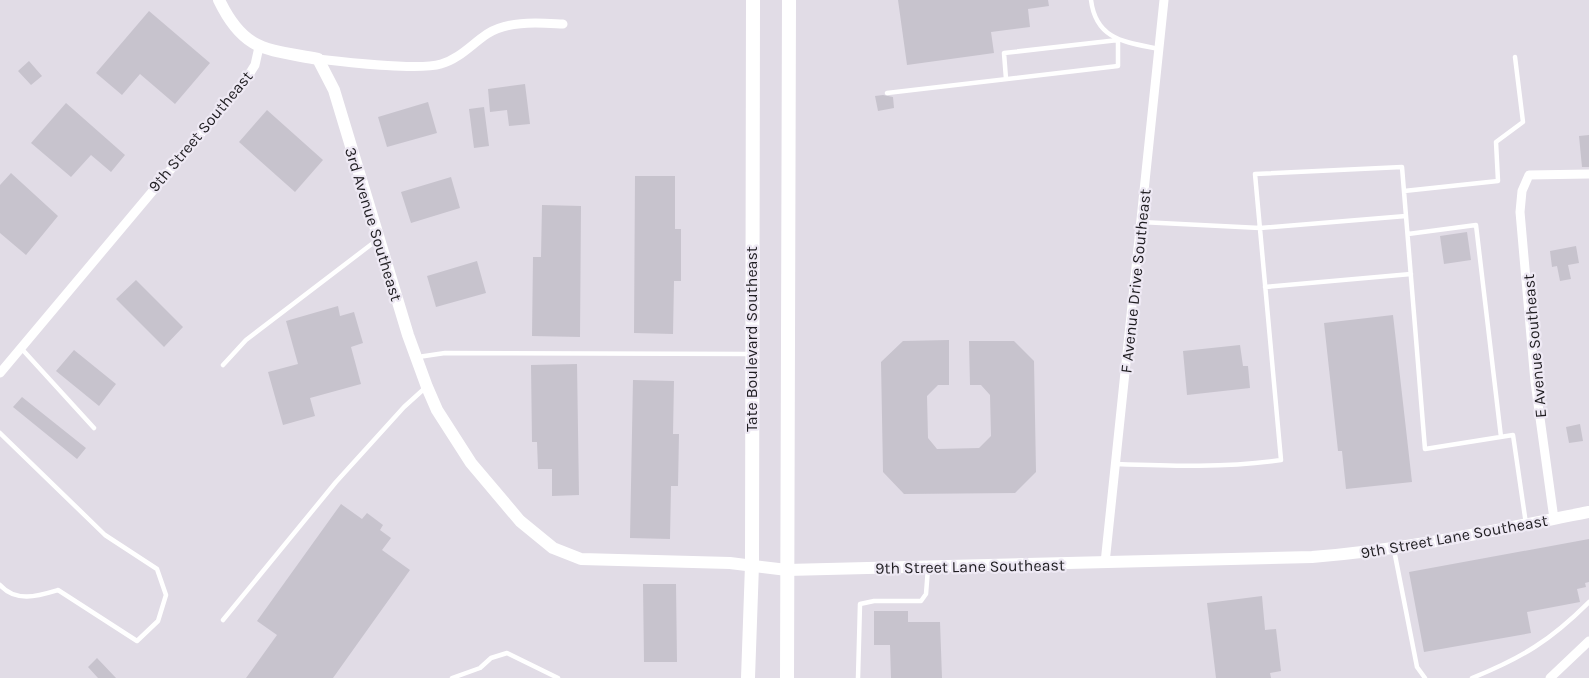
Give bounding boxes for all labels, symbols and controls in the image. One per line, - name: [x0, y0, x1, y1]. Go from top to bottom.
- street label: 9th Street Southeast: [144, 67, 256, 196]
- street label: 3rd Avenue Southeast: [341, 145, 406, 304]
- street label: F Avenue Drive Southeast: [1116, 188, 1155, 374]
- street label: Tate Boulevard Southeast: [742, 246, 761, 432]
- street label: E Avenue Southeast: [1519, 273, 1550, 419]
- street label: 9th Street Lane Southeast: [1359, 511, 1549, 562]
- street label: 9th Street Lane Southeast: [875, 555, 1065, 578]

